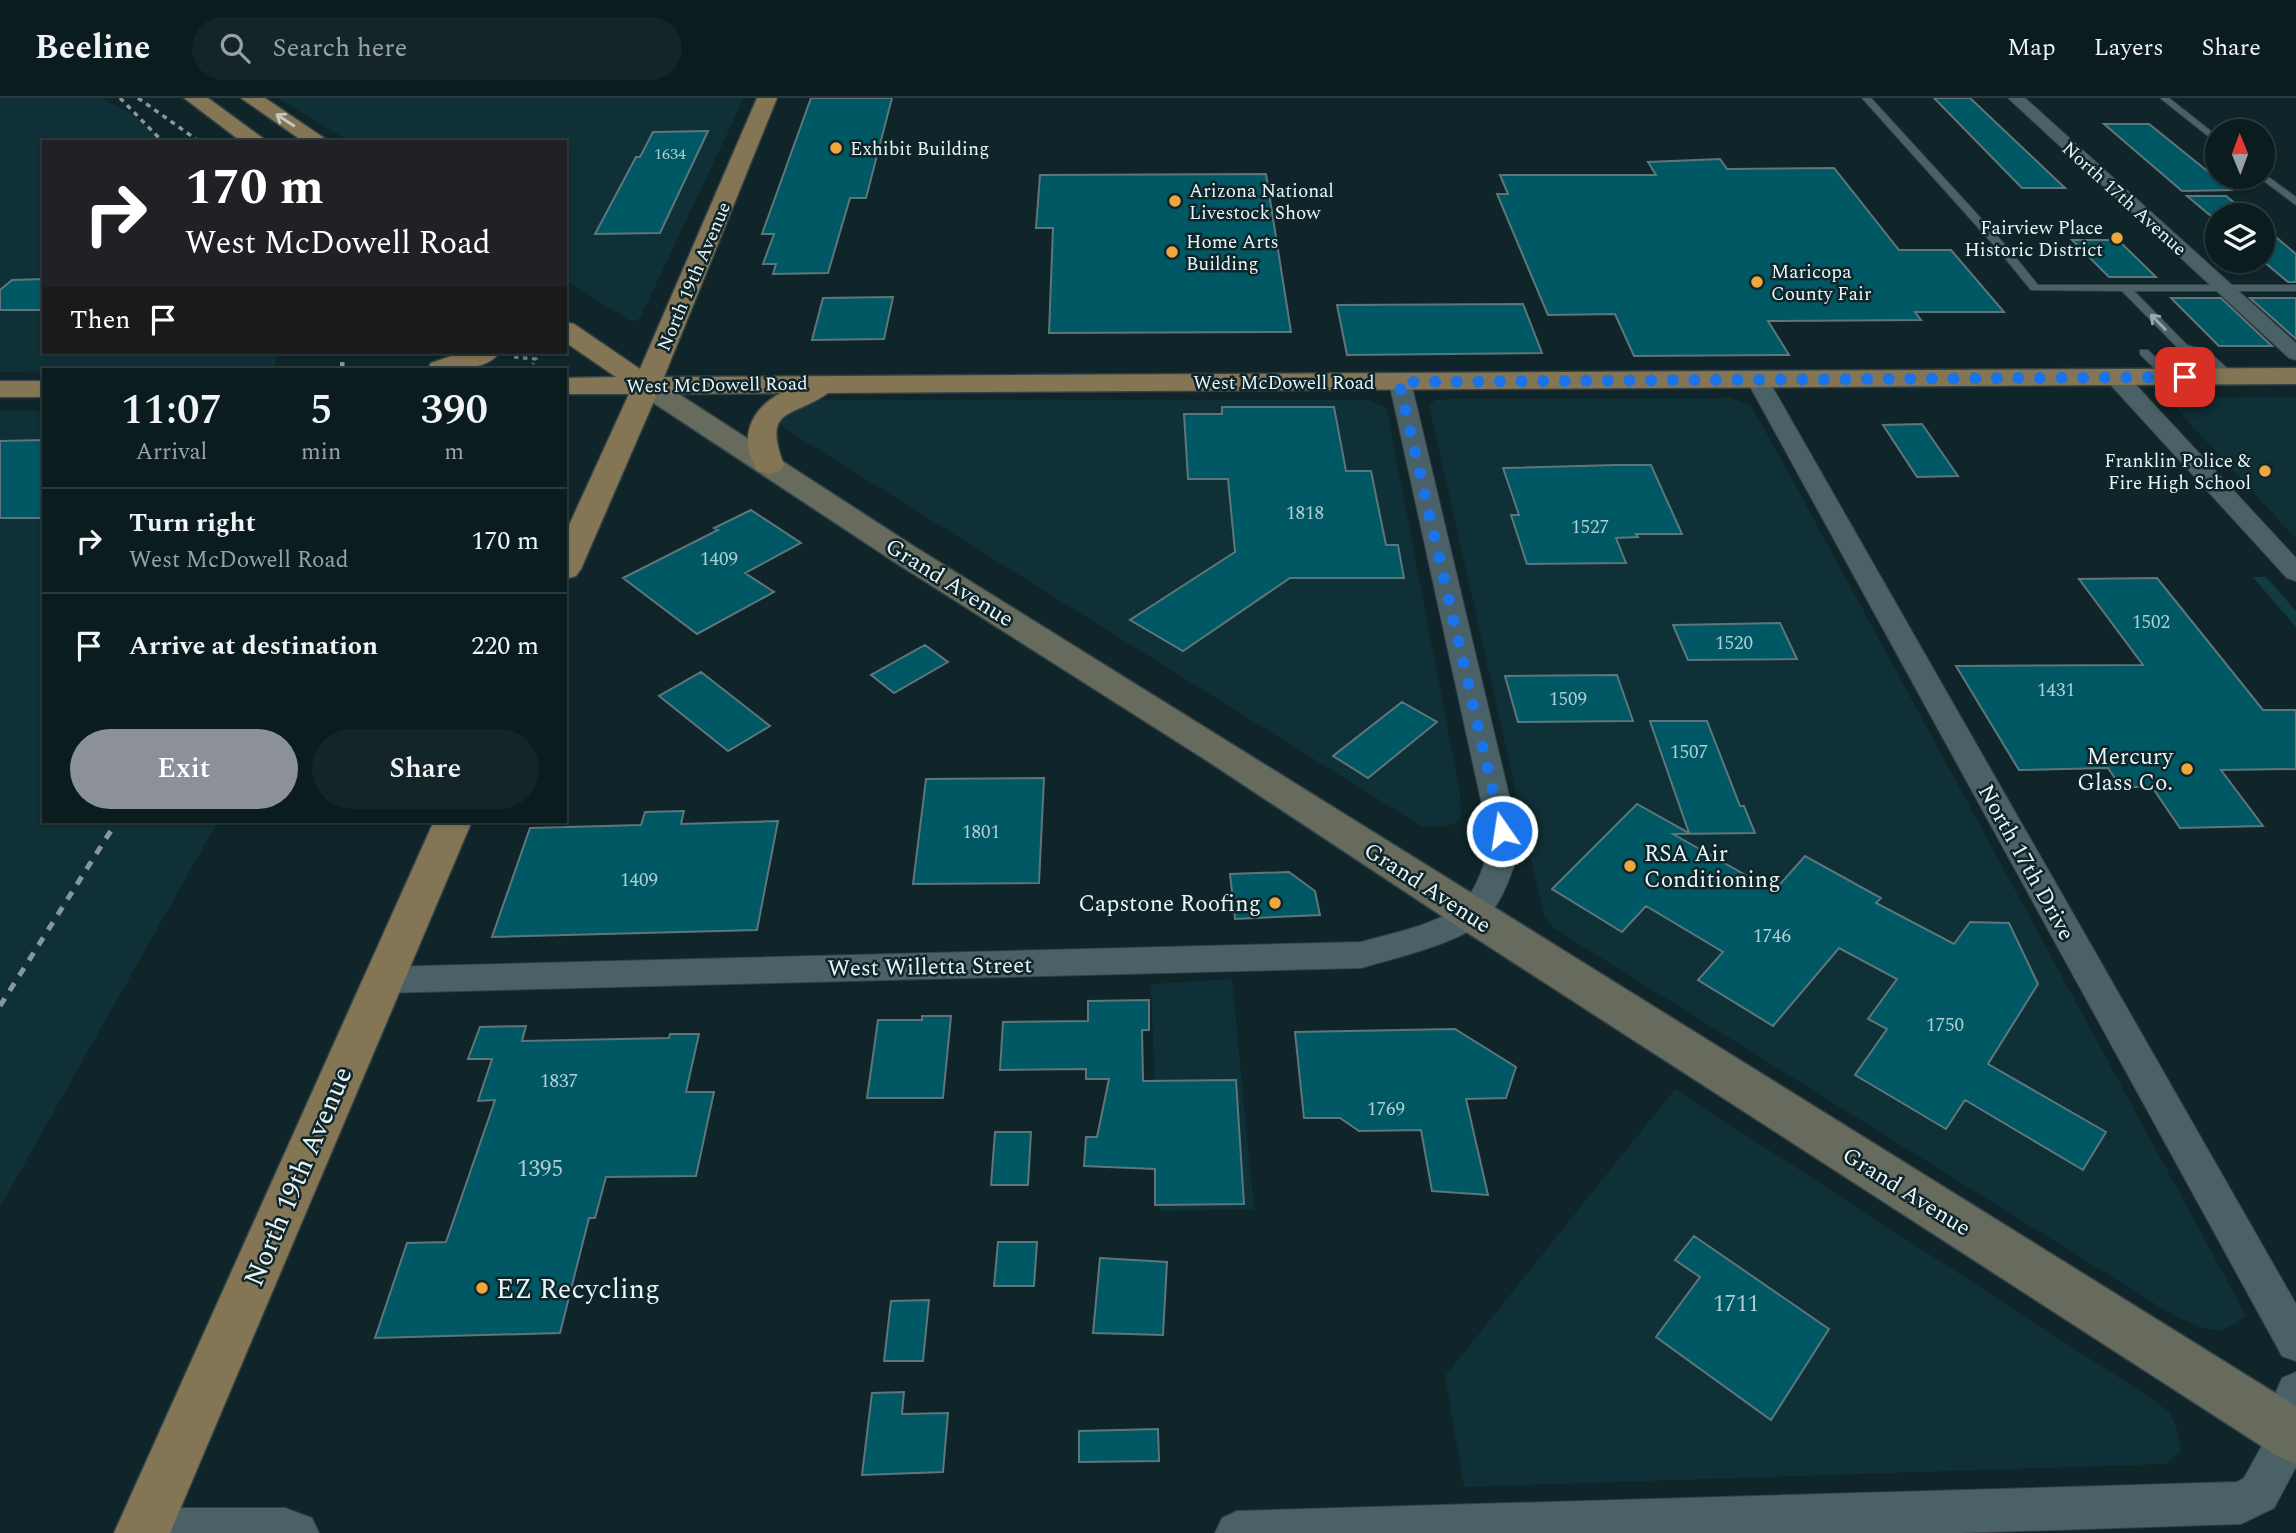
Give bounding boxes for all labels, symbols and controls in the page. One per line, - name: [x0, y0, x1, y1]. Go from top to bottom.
- search box: [192, 17, 682, 80]
- text: Beeline: [35, 23, 150, 73]
- text: Search here: [272, 28, 407, 68]
- icon: search: [216, 29, 254, 67]
- text: Map: [2007, 30, 2056, 66]
- text: Layers: [2094, 30, 2164, 66]
- text: Share: [2202, 30, 2261, 66]
- one-way arrow: [276, 113, 295, 127]
- north arrow: [2205, 119, 2275, 189]
- map controls: [2205, 119, 2275, 273]
- place label: Exhibit Building: [850, 135, 989, 164]
- street label: North 17th Avenue: [2055, 135, 2193, 263]
- marker: Exhibit Building: [828, 140, 844, 156]
- house number: 1634: [654, 142, 686, 166]
- text: 170 m: [185, 151, 324, 226]
- icon: right: [70, 168, 161, 259]
- place label: Arizona National Livestock Show: [1189, 177, 1334, 228]
- marker: Arizona National Livestock Show: [1167, 193, 1183, 209]
- street label: North 19th Avenue: [650, 197, 739, 356]
- button: layers: [2205, 203, 2275, 273]
- place label: Fairview Place Historic District: [1964, 214, 2103, 265]
- text: West McDowell Road: [185, 219, 491, 268]
- place label: Home Arts Building: [1186, 228, 1279, 279]
- marker: Fairview Place Historic District: [2109, 230, 2125, 246]
- marker: Home Arts Building: [1164, 244, 1180, 260]
- place label: Maricopa County Fair: [1771, 258, 1872, 309]
- marker: Maricopa County Fair: [1749, 274, 1765, 290]
- text: Then: [70, 300, 130, 340]
- icon: arrive: [144, 301, 182, 339]
- one-way arrow: [2150, 313, 2167, 330]
- pin: [2155, 347, 2215, 407]
- icon: arrive: [2166, 358, 2204, 396]
- street label: West McDowell Road: [626, 369, 808, 402]
- street label: West McDowell Road: [1193, 369, 1375, 398]
- text: 11:07: [121, 379, 222, 442]
- text: 5: [310, 379, 332, 442]
- text: 390: [420, 379, 488, 442]
- text: Arrival: [136, 435, 207, 470]
- text: min: [301, 435, 341, 470]
- text: m: [444, 435, 464, 470]
- place label: Franklin Police & Fire High School: [2104, 447, 2252, 498]
- marker: Franklin Police & Fire High School: [2257, 463, 2273, 479]
- house number: 1818: [1286, 499, 1324, 528]
- text: Turn right: [129, 503, 256, 543]
- house number: 1527: [1571, 513, 1609, 542]
- text: 170 m: [471, 521, 539, 561]
- icon: right: [70, 522, 108, 560]
- street label: Grand Avenue: [878, 530, 1020, 637]
- text: West McDowell Road: [129, 543, 349, 578]
- house number: 1409: [700, 545, 738, 574]
- house number: 1502: [2132, 608, 2170, 637]
- text: Arrive at destination: [129, 626, 378, 666]
- text: 220 m: [471, 626, 539, 666]
- icon: arrive: [70, 627, 108, 665]
- house number: 1520: [1715, 629, 1753, 658]
- house number: 1431: [2037, 676, 2075, 705]
- house number: 1509: [1549, 685, 1587, 714]
- button: Exit: [70, 729, 298, 809]
- button: Share: [312, 729, 539, 809]
- house number: 1507: [1670, 738, 1708, 767]
- place label: Mercury Glass Co.: [2077, 740, 2174, 801]
- marker: Mercury Glass Co.: [2179, 761, 2195, 777]
- street label: North 17th Drive: [1968, 778, 2083, 947]
- position arrow: [1465, 794, 1539, 868]
- house number: 1801: [962, 818, 1000, 847]
- street label: Grand Avenue: [1356, 834, 1498, 943]
- place label: RSA Air Conditioning: [1644, 837, 1781, 898]
- marker: RSA Air Conditioning: [1622, 858, 1638, 874]
- house number: 1409: [620, 866, 658, 895]
- place label: Capstone Roofing: [1078, 887, 1261, 922]
- marker: Capstone Roofing: [1267, 895, 1283, 911]
- house number: 1746: [1753, 922, 1791, 951]
- street label: West Willetta Street: [827, 948, 1033, 987]
- house number: 1750: [1926, 1011, 1964, 1040]
- street label: North 19th Avenue: [233, 1060, 364, 1293]
- house number: 1837: [540, 1067, 578, 1096]
- house number: 1769: [1367, 1095, 1405, 1124]
- street label: Grand Avenue: [1835, 1139, 1977, 1246]
- house number: 1395: [517, 1152, 563, 1187]
- place label: EZ Recycling: [496, 1268, 660, 1311]
- marker: EZ Recycling: [474, 1280, 490, 1296]
- house number: 1711: [1713, 1287, 1759, 1322]

